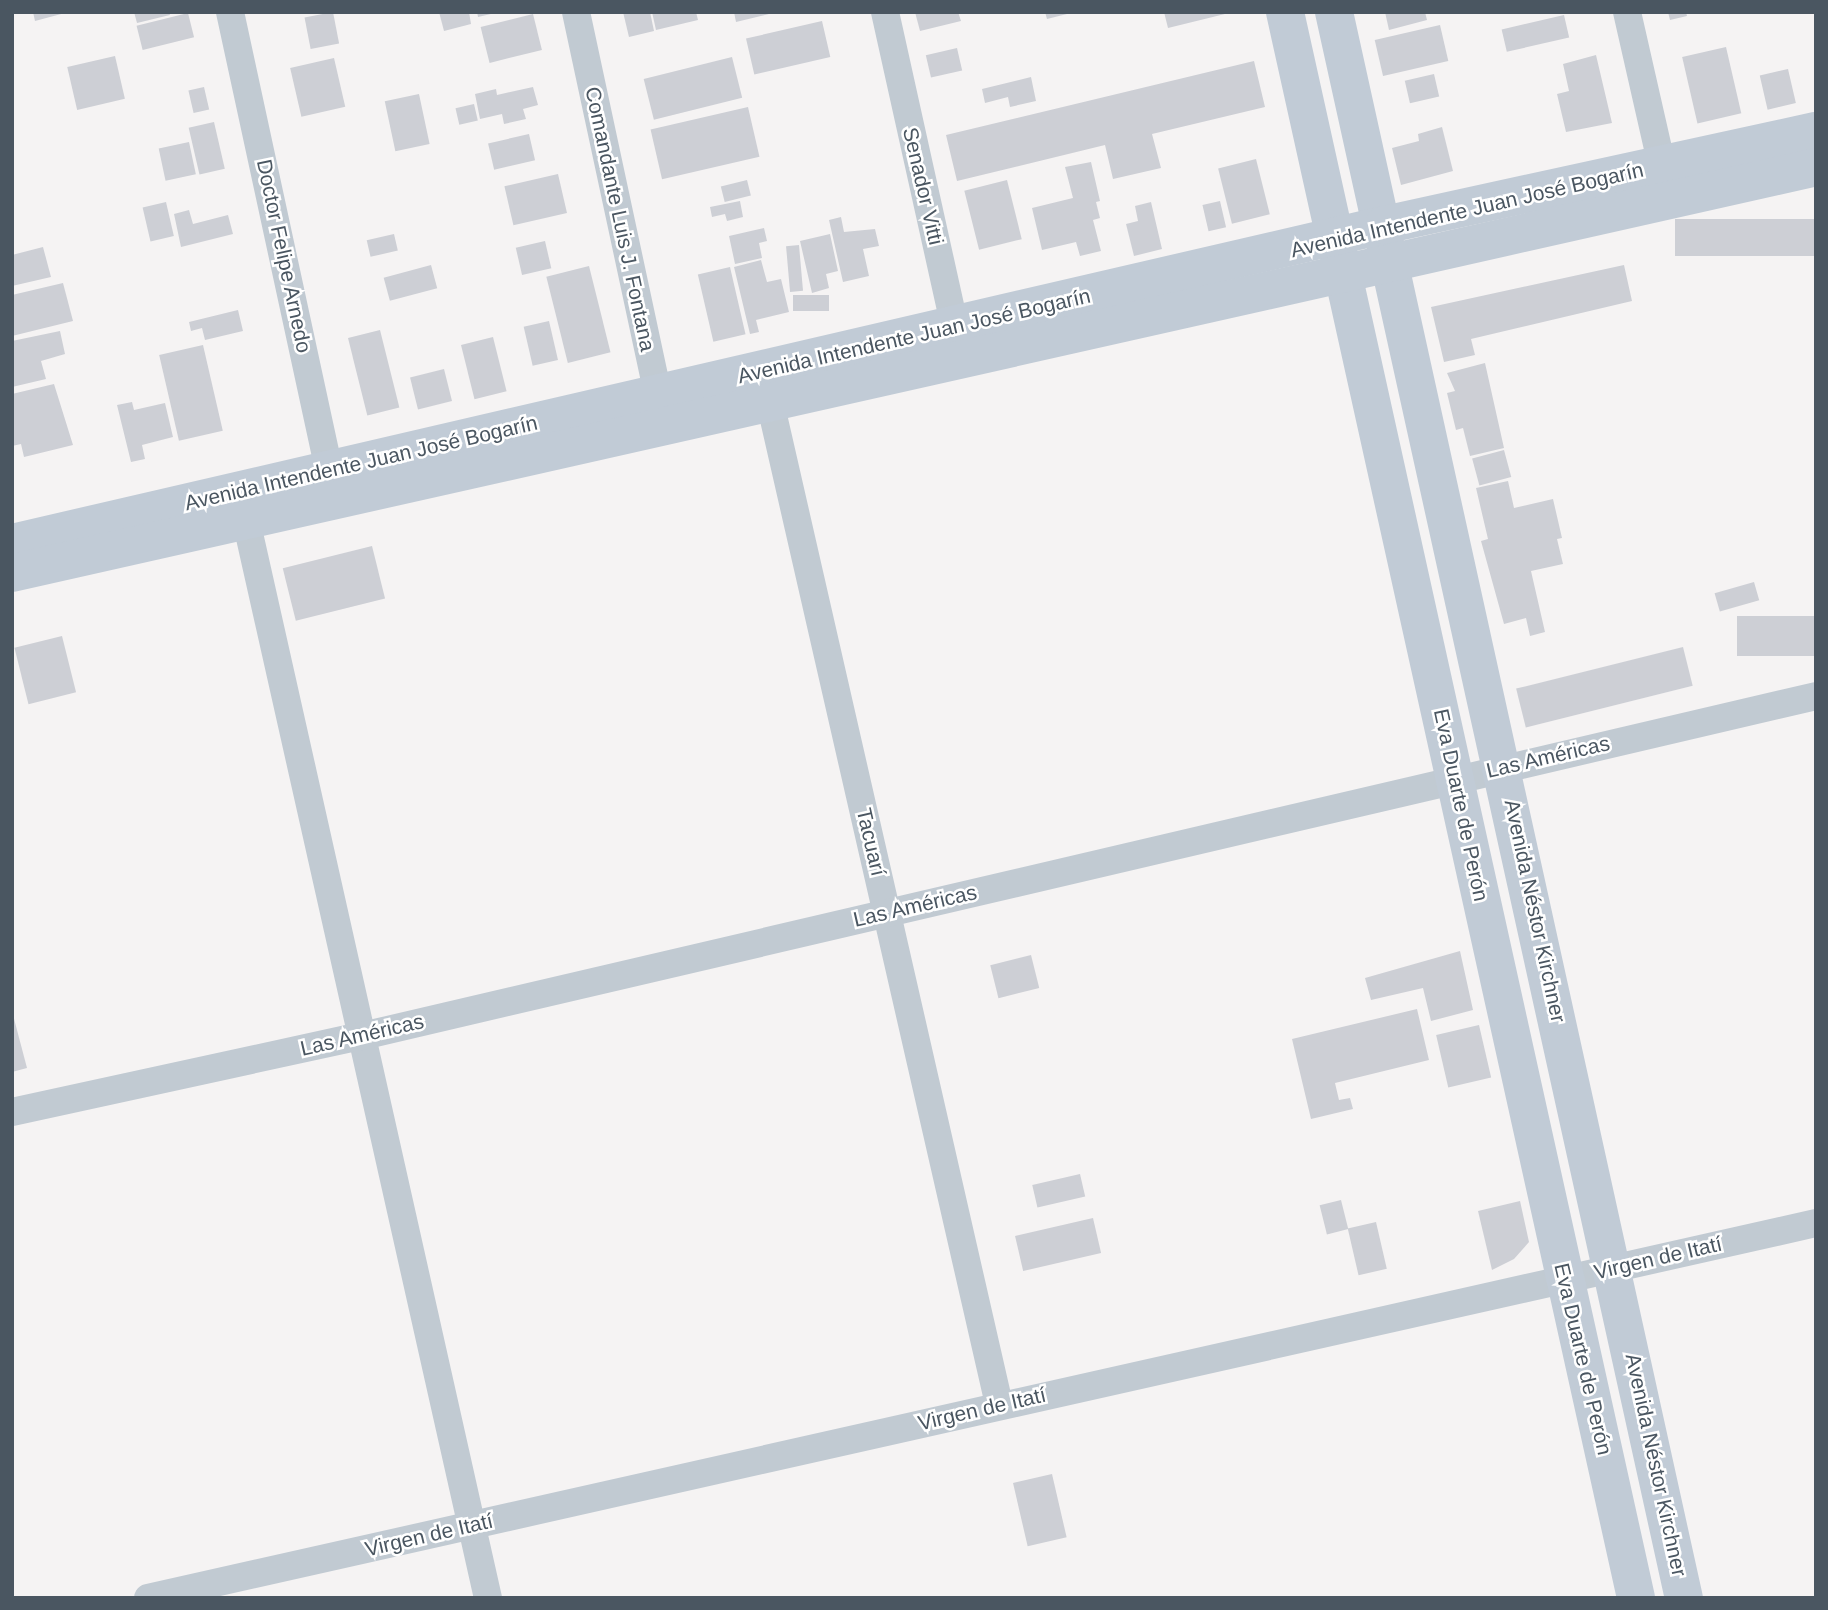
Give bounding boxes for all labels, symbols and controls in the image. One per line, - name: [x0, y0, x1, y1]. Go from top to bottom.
- street label: Comandante Luis J. Fontana: [580, 84, 660, 354]
- street label: Senador Vitti: [897, 125, 949, 247]
- street label: Doctor Felipe Arnedo: [251, 156, 317, 356]
- street label: Avenida Intendente Juan José Bogarín: [1288, 157, 1646, 263]
- street label: Avenida Intendente Juan José Bogarín: [735, 283, 1093, 389]
- street label: Avenida Intendente Juan José Bogarín: [182, 410, 540, 516]
- street label: Eva Duarte de Perón: [1428, 706, 1494, 904]
- street label: Las Américas: [1483, 730, 1613, 784]
- street label: Avenida Néstor Kirchner: [1499, 797, 1571, 1025]
- street label: Tacuarí: [851, 806, 891, 878]
- street label: Las Américas: [850, 879, 980, 933]
- street label: Las Américas: [297, 1008, 427, 1062]
- street label: Virgen de Itatí: [1592, 1231, 1724, 1285]
- street label: Eva Duarte de Perón: [1549, 1261, 1617, 1457]
- street label: Avenida Néstor Kirchner: [1620, 1351, 1692, 1579]
- street label: Virgen de Itatí: [916, 1382, 1048, 1436]
- street label: Virgen de Itatí: [363, 1508, 495, 1562]

